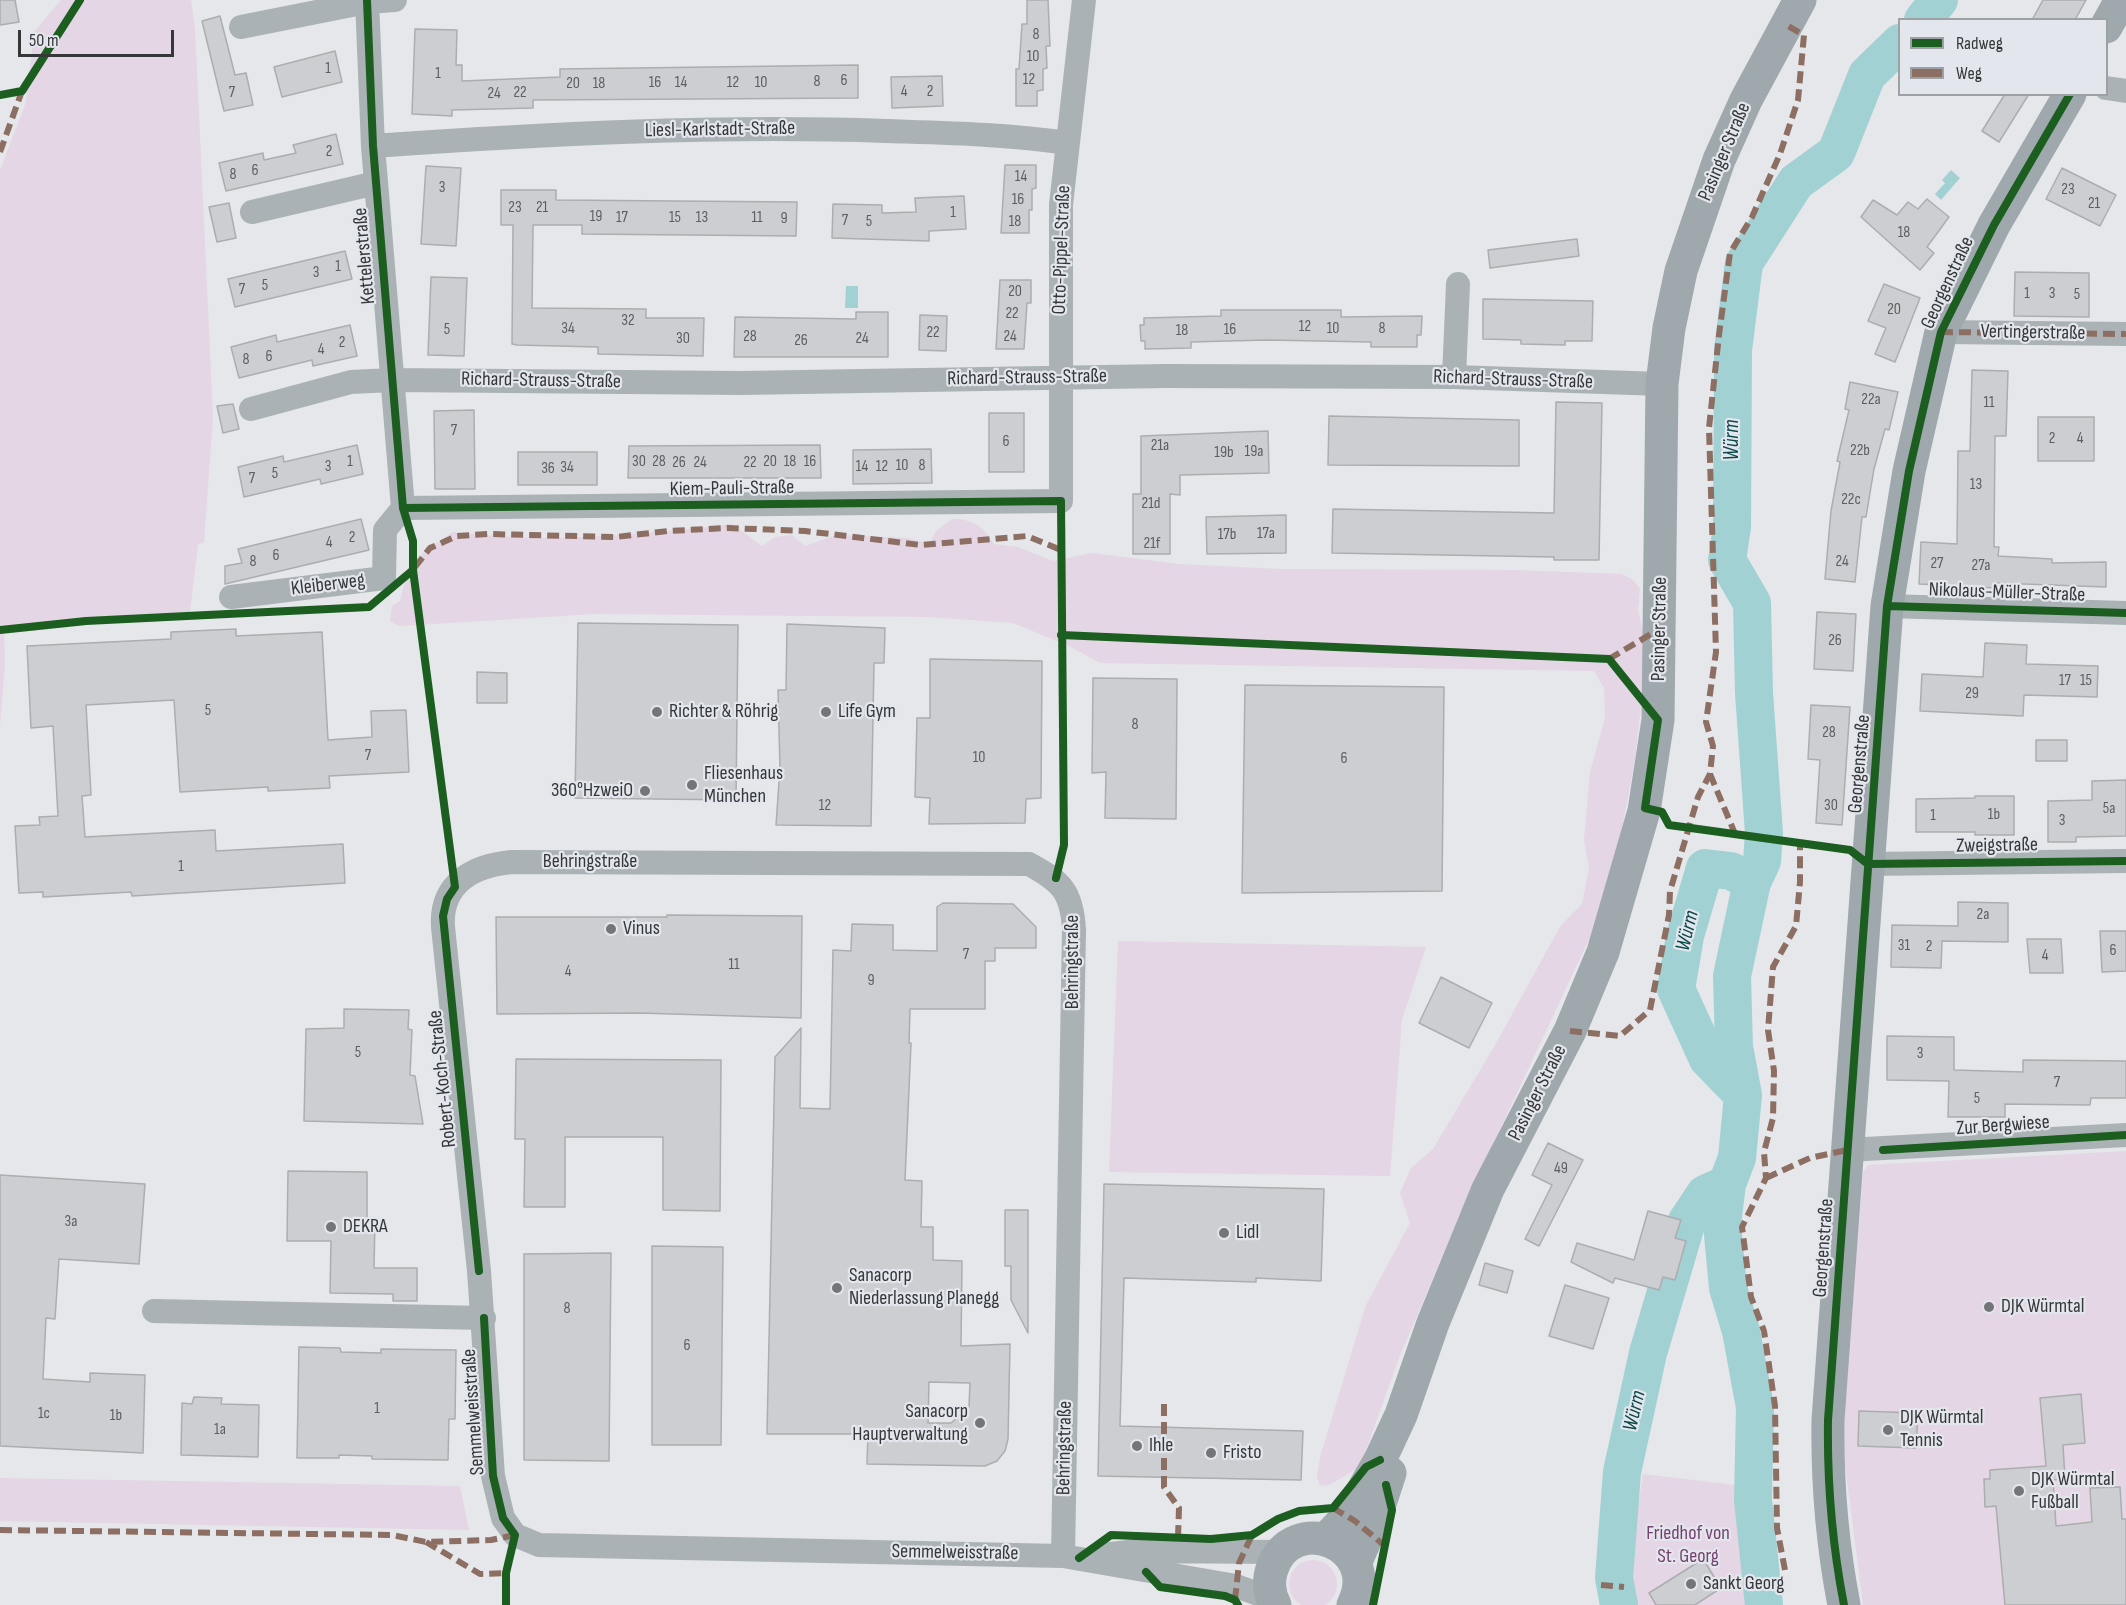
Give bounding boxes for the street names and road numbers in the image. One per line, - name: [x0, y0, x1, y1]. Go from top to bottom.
- street label: Pasinger Straße: [1694, 99, 1756, 205]
- street label: Liesl-Karlstadt-Straße: [645, 117, 795, 143]
- street label: Otto-Pippel-Straße: [1048, 185, 1076, 315]
- street label: Kettelerstraße: [349, 207, 381, 305]
- street label: Georgenstraße: [1916, 233, 1980, 333]
- street label: Vertingerstraße: [1980, 320, 2086, 346]
- street label: Richard-Strauss-Straße: [947, 365, 1107, 391]
- street label: Richard-Strauss-Straße: [1433, 365, 1593, 395]
- street label: Richard-Strauss-Straße: [461, 368, 621, 394]
- street label: Kiem-Pauli-Straße: [670, 476, 794, 502]
- street label: Kleiberweg: [290, 569, 366, 601]
- street label: Pasinger Straße: [1647, 577, 1673, 681]
- street label: Nikolaus-Müller-Straße: [1928, 578, 2086, 608]
- street label: Georgenstraße: [1844, 714, 1876, 814]
- street label: Zweigstraße: [1956, 833, 2038, 859]
- street label: Behringstraße: [543, 850, 637, 874]
- street label: Behringstraße: [1061, 915, 1085, 1009]
- street label: Robert-Koch-Straße: [424, 1009, 462, 1149]
- street label: Pasinger Straße: [1504, 1041, 1572, 1145]
- street label: Zur Bergwiese: [1956, 1111, 2050, 1141]
- street label: Georgenstraße: [1809, 1198, 1839, 1298]
- street label: Semmelweisstraße: [458, 1348, 490, 1476]
- street label: Behringstraße: [1052, 1401, 1078, 1495]
- street label: Semmelweisstraße: [891, 1540, 1019, 1566]

